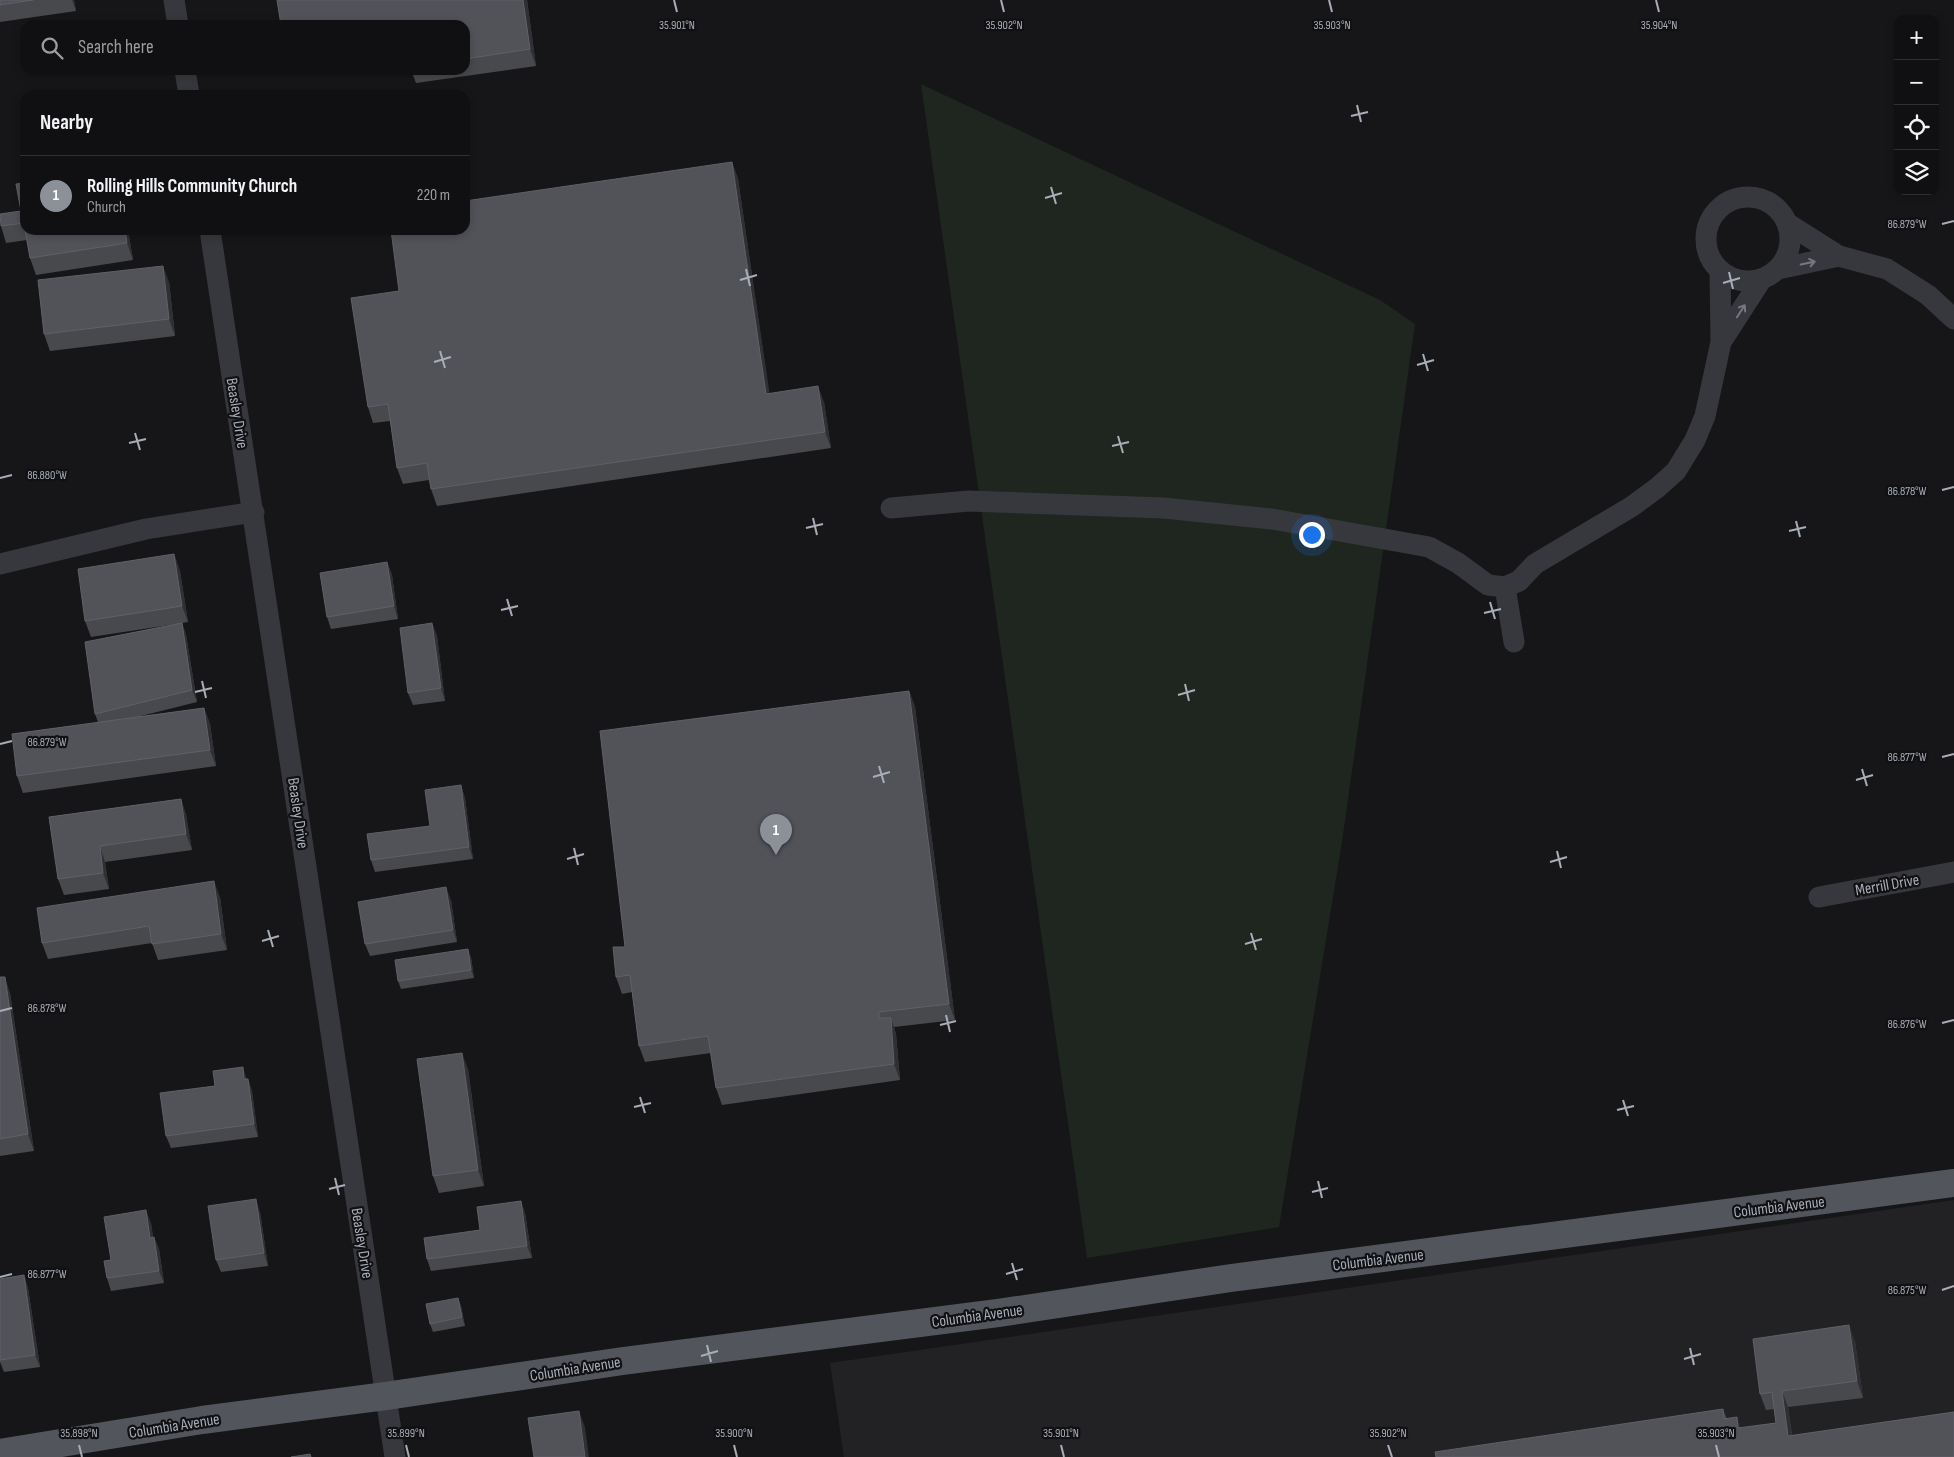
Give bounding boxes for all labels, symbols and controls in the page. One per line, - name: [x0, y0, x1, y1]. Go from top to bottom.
- map controls: [1894, 15, 1939, 195]
- button: +: [1894, 15, 1939, 60]
- text: 35.901°N: [659, 18, 695, 33]
- text: 35.902°N: [985, 18, 1023, 33]
- text: 35.903°N: [1313, 18, 1351, 33]
- text: 35.904°N: [1641, 18, 1677, 33]
- search box: [20, 20, 470, 75]
- icon: search: [38, 34, 66, 62]
- text: Search here: [78, 36, 154, 59]
- button: −: [1894, 60, 1939, 105]
- button: locate: [1894, 105, 1939, 150]
- text: Nearby: [40, 110, 93, 135]
- button: layers: [1894, 150, 1939, 195]
- text: Rolling Hills Community Church: [87, 175, 297, 198]
- text: 1: [53, 186, 59, 205]
- text: 220 m: [417, 186, 450, 205]
- text: Church: [87, 198, 126, 217]
- text: 86.879°W: [1887, 217, 1927, 232]
- one-way arrow: [1800, 257, 1816, 267]
- one-way arrow: [1736, 305, 1746, 319]
- street label: Beasley Drive: [222, 376, 251, 450]
- text: 86.880°W: [27, 468, 67, 483]
- text: 86.878°W: [1888, 484, 1927, 499]
- your location: [1299, 522, 1325, 548]
- text: 86.879°W: [27, 735, 67, 750]
- text: 86.877°W: [1887, 750, 1927, 765]
- street label: Beasley Drive: [283, 777, 312, 850]
- pin: 1: [760, 814, 792, 855]
- street label: Merrill Drive: [1854, 871, 1921, 900]
- text: 86.878°W: [28, 1001, 67, 1016]
- text: 86.876°W: [1887, 1017, 1927, 1032]
- street label: Columbia Avenue: [1733, 1192, 1826, 1223]
- street label: Beasley Drive: [347, 1206, 376, 1280]
- street label: Columbia Avenue: [1332, 1245, 1425, 1276]
- text: 86.877°W: [27, 1267, 67, 1282]
- text: 86.875°W: [1888, 1283, 1927, 1298]
- street label: Columbia Avenue: [931, 1301, 1024, 1332]
- street label: Columbia Avenue: [528, 1353, 622, 1386]
- street label: Columbia Avenue: [127, 1410, 221, 1443]
- text: 35.898°N: [60, 1426, 98, 1441]
- text: 35.899°N: [387, 1426, 425, 1441]
- text: 35.900°N: [715, 1426, 753, 1441]
- text: 35.901°N: [1043, 1426, 1079, 1441]
- text: 35.902°N: [1369, 1426, 1407, 1441]
- text: 35.903°N: [1697, 1426, 1735, 1441]

